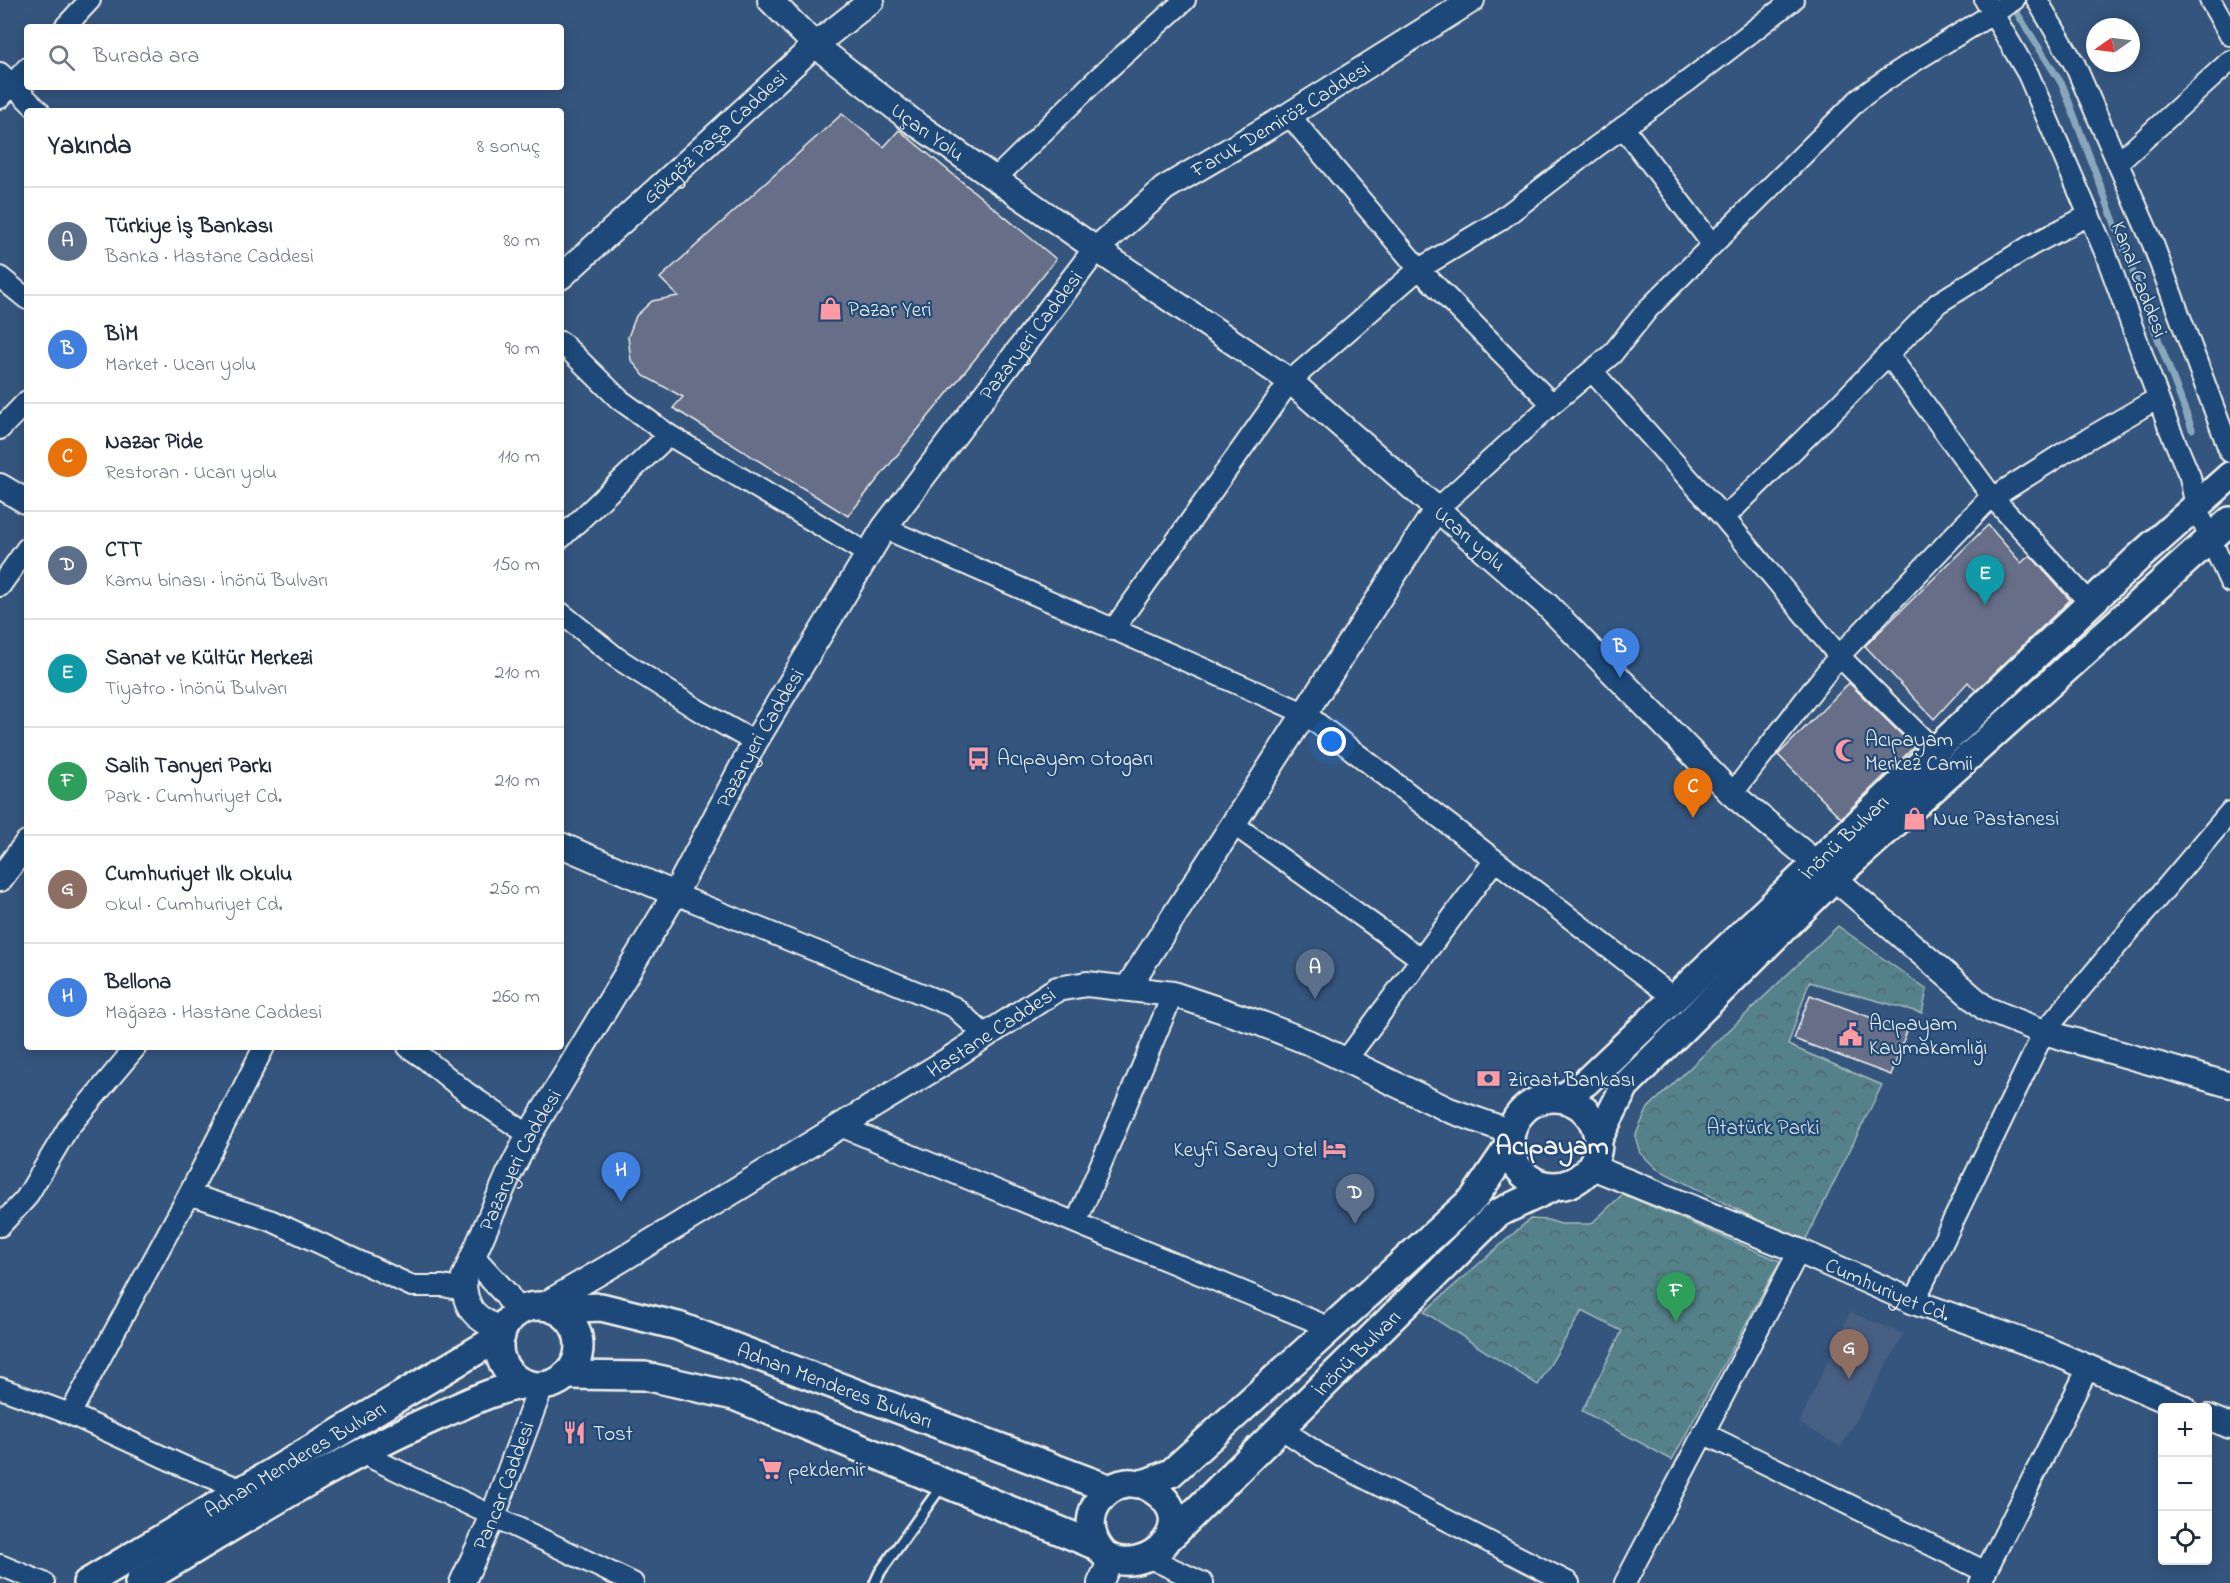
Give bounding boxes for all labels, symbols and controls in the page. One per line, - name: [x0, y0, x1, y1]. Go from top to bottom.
- north arrow: [2086, 18, 2140, 72]
- search box: [24, 24, 564, 90]
- icon: search: [45, 41, 78, 74]
- text: Burada ara: [93, 41, 199, 73]
- street label: Faruk Demiröz Caddesi: [1185, 54, 1377, 187]
- street label: Gökgöz Paşa Caddesi: [637, 64, 795, 212]
- street label: Uçarı Yolu: [883, 97, 970, 170]
- text: Yakında: [48, 128, 132, 166]
- text: 8 sonuç: [477, 133, 540, 162]
- text: Türkiye İş Bankası: [105, 211, 273, 243]
- street label: Kanal Caddesi: [2102, 217, 2174, 342]
- text: A: [61, 227, 74, 256]
- text: 80 m: [503, 227, 540, 256]
- text: Banka · Hastane Caddesi: [105, 243, 314, 272]
- street label: Pazaryeri Caddesi: [973, 265, 1091, 408]
- shop icon: Pazar Yeri: [817, 296, 843, 322]
- place label: Pazar Yeri: [848, 296, 931, 326]
- text: BİM: [105, 319, 138, 351]
- text: B: [61, 335, 74, 364]
- text: 90 m: [505, 335, 540, 364]
- text: Market · Ucarı yolu: [105, 351, 256, 380]
- text: Nazar Pide: [105, 427, 203, 459]
- text: C: [62, 443, 73, 472]
- text: 110 m: [498, 443, 540, 472]
- text: Restoran · Ucarı yolu: [105, 459, 277, 488]
- street label: Ucarı yolu: [1426, 500, 1512, 580]
- text: CTT: [105, 535, 142, 567]
- text: D: [60, 551, 75, 580]
- text: 150 m: [493, 551, 540, 580]
- pin: E: [1966, 556, 2004, 605]
- text: Kamu binası · İnönü Bulvarı: [105, 567, 328, 596]
- pin: B: [1600, 628, 1640, 678]
- text: Sanat ve Kültür Merkezi: [105, 643, 313, 675]
- text: E: [61, 659, 74, 688]
- text: 210 m: [495, 659, 540, 688]
- street label: Pazaryeri Caddesi: [710, 663, 813, 814]
- text: Tiyatro · İnönü Bulvarı: [105, 675, 287, 704]
- place label: Acıpayam Merkez Camii: [1865, 726, 1973, 780]
- your location: [1317, 727, 1346, 756]
- mosque icon: Acıpayam Merkez Camii: [1834, 738, 1860, 764]
- bus stop icon: Acıpayam Otogarı: [966, 745, 992, 771]
- place label: Acıpayam Otogarı: [997, 745, 1153, 777]
- text: Salih Tanyeri Parkı: [105, 751, 272, 783]
- text: F: [61, 767, 74, 796]
- text: 210 m: [495, 767, 540, 796]
- pin: C: [1674, 768, 1712, 818]
- text: Park · Cumhuriyet Cd.: [105, 783, 282, 812]
- street label: İnönü Bulvarı: [1794, 789, 1897, 888]
- shop icon: Nue Pastanesi: [1902, 805, 1928, 831]
- place label: Nue Pastanesi: [1933, 805, 2059, 835]
- text: Cumhuriyet Ilk Okulu: [105, 859, 292, 891]
- text: G: [61, 875, 74, 904]
- text: 250 m: [489, 875, 540, 904]
- text: Okul · Cumhuriyet Cd.: [105, 891, 283, 920]
- pin: A: [1296, 950, 1334, 999]
- text: Bellona: [105, 967, 171, 999]
- street label: Hastane Caddesi: [922, 981, 1062, 1087]
- text: H: [62, 983, 73, 1012]
- text: 260 m: [492, 983, 540, 1012]
- text: Mağaza · Hastane Caddesi: [105, 999, 322, 1028]
- place label: Acıpayam Kaymakamlığı: [1869, 1010, 1987, 1066]
- public building icon: Acıpayam Kaymakamlığı: [1838, 1022, 1864, 1048]
- bank icon: Ziraat Bankası: [1476, 1066, 1502, 1092]
- place label: Ziraat Bankası: [1507, 1066, 1635, 1096]
- street label: Pazaryeri Caddesi: [473, 1084, 570, 1236]
- park label: Atatürk Parki: [1706, 1114, 1820, 1144]
- district label: Acıpayam: [1495, 1128, 1609, 1167]
- place label: Keyfi Saray Otel: [1174, 1136, 1317, 1168]
- hotel icon: Keyfi Saray Otel: [1322, 1136, 1348, 1162]
- pin: H: [602, 1152, 640, 1202]
- pin: D: [1336, 1174, 1374, 1224]
- street label: Cumhuriyet Cd.: [1820, 1251, 1954, 1331]
- pin: F: [1656, 1272, 1696, 1322]
- street label: İnönü Bulvarı: [1307, 1304, 1409, 1405]
- pin: G: [1830, 1330, 1868, 1379]
- street label: Adnan Menderes Bulvarı: [732, 1336, 936, 1438]
- street label: Adnan Menderes Bulvarı: [199, 1395, 392, 1527]
- map controls: [2158, 1403, 2212, 1565]
- button: +: [2158, 1403, 2212, 1457]
- street label: Pancar Caddesi: [466, 1418, 544, 1555]
- restaurant icon: Tost: [562, 1420, 588, 1446]
- place label: Tost: [593, 1420, 633, 1450]
- supermarket icon: pekdemir: [757, 1456, 783, 1482]
- place label: pekdemir: [788, 1456, 866, 1486]
- button: −: [2158, 1457, 2212, 1511]
- button: locate: [2158, 1511, 2212, 1565]

